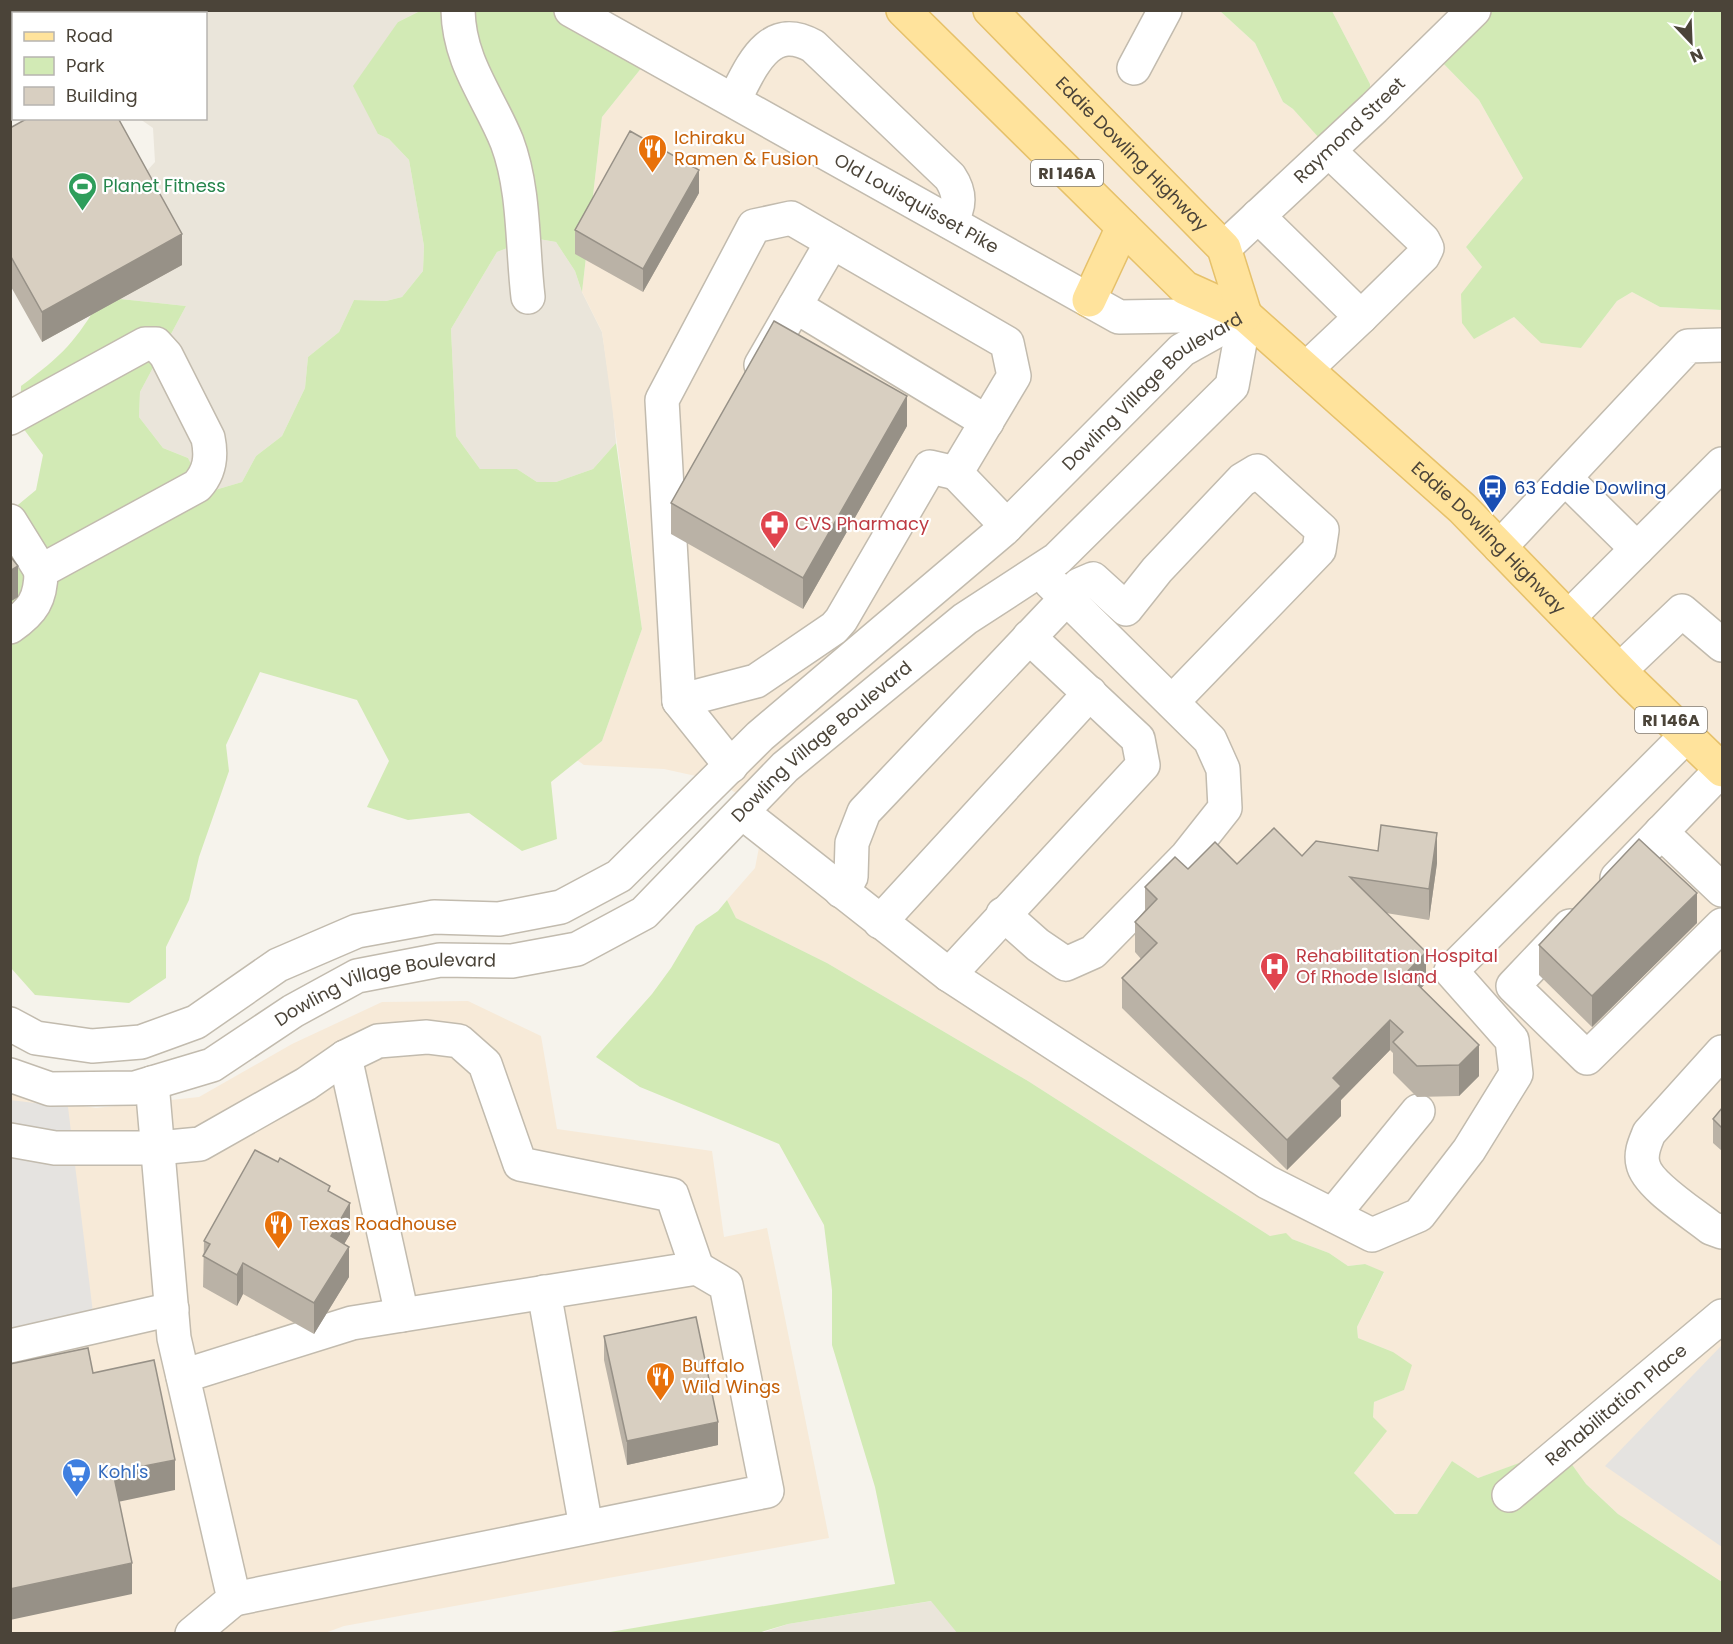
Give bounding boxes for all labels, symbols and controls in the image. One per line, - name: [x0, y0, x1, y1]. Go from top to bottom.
- legend: [12, 12, 207, 120]
- north arrow: [1661, 12, 1721, 72]
- text: Road: [66, 23, 113, 48]
- text: N: [1687, 42, 1707, 68]
- text: Park: [66, 53, 105, 78]
- street label: Eddie Dowling Highway: [1050, 71, 1214, 237]
- street label: Raymond Street: [1288, 71, 1410, 189]
- text: Building: [66, 83, 138, 108]
- place label: Ichiraku Ramen & Fusion: [674, 125, 819, 171]
- restaurant icon: Ichiraku Ramen & Fusion: [637, 132, 669, 174]
- street label: Old Louisquisset Pike: [830, 147, 1004, 259]
- road number: RI 146A: [1031, 160, 1103, 186]
- sports icon: Planet Fitness: [66, 170, 98, 212]
- place label: Planet Fitness: [103, 173, 226, 198]
- street label: Dowling Village Boulevard: [1056, 306, 1247, 476]
- street label: Eddie Dowling Highway: [1406, 456, 1572, 620]
- bus stop icon: 63 Eddie Dowling: [1477, 472, 1509, 514]
- place label: 63 Eddie Dowling: [1514, 475, 1666, 500]
- pharmacy icon: CVS Pharmacy: [758, 508, 790, 550]
- place label: CVS Pharmacy: [795, 511, 929, 536]
- street label: Dowling Village Boulevard: [725, 655, 917, 827]
- road number: RI 146A: [1635, 707, 1707, 733]
- place label: Rehabilitation Hospital Of Rhode Island: [1296, 943, 1498, 989]
- street label: Dowling Village Boulevard: [269, 947, 496, 1032]
- hospital icon: Rehabilitation Hospital Of Rhode Island: [1259, 950, 1291, 992]
- restaurant icon: Texas Roadhouse: [262, 1208, 294, 1250]
- place label: Texas Roadhouse: [299, 1211, 457, 1236]
- street label: Rehabilitation Place: [1540, 1338, 1692, 1471]
- place label: Buffalo Wild Wings: [682, 1353, 780, 1399]
- restaurant icon: Buffalo Wild Wings: [645, 1360, 677, 1402]
- supermarket icon: Kohl's: [61, 1456, 93, 1498]
- place label: Kohl's: [98, 1459, 149, 1484]

